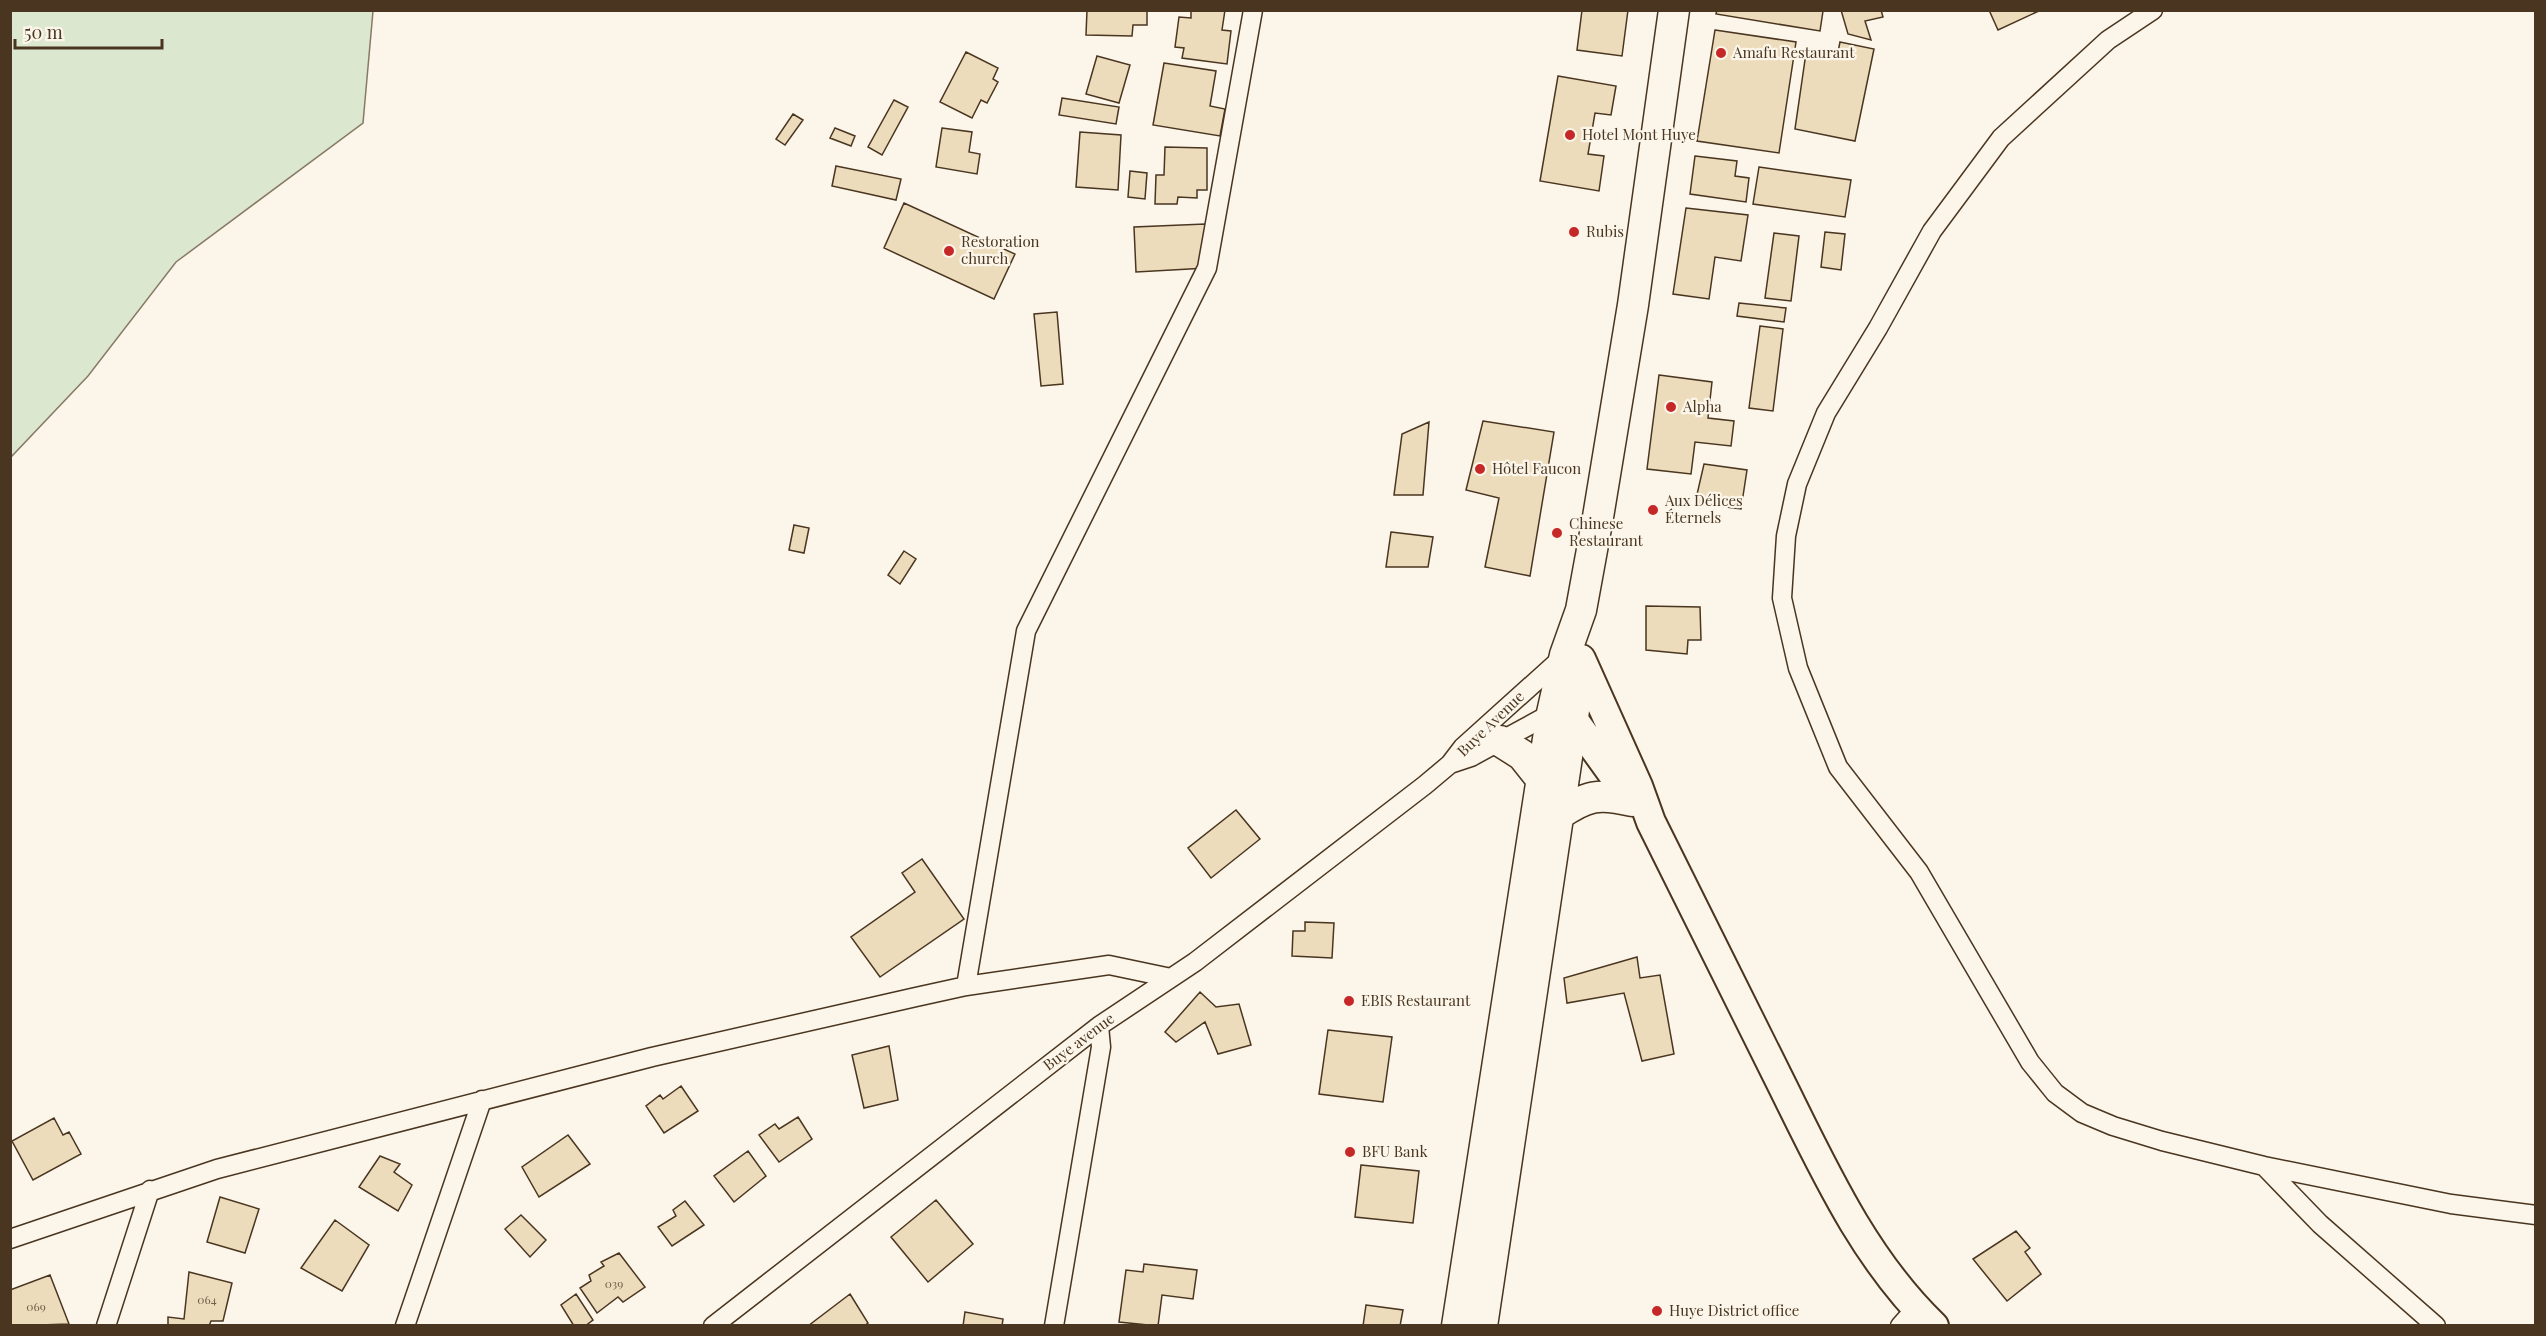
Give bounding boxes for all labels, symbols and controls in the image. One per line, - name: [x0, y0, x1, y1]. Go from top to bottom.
- scale bar: [15, 12, 162, 50]
- text: 50 m: [24, 20, 63, 44]
- place label: Amafu Restaurant: [1732, 42, 1855, 62]
- marker: Amafu Restaurant: [1714, 46, 1728, 60]
- place label: Hotel Mont Huye: [1582, 124, 1696, 144]
- marker: Hotel Mont Huye: [1563, 128, 1577, 142]
- place label: Rubis: [1586, 221, 1624, 241]
- marker: Rubis: [1567, 225, 1581, 239]
- place label: Restoration church: [961, 231, 1040, 268]
- marker: Restoration church: [942, 244, 956, 258]
- place label: Alpha: [1682, 396, 1722, 416]
- marker: Alpha: [1664, 400, 1678, 414]
- place label: Hôtel Faucon: [1492, 458, 1581, 478]
- marker: Hôtel Faucon: [1473, 462, 1487, 476]
- place label: Aux Délices Éternels: [1664, 490, 1743, 527]
- marker: Aux Délices Éternels: [1646, 503, 1660, 517]
- place label: Chinese Restaurant: [1569, 513, 1644, 550]
- marker: Chinese Restaurant: [1550, 526, 1564, 540]
- street label: Buye Avenue: [1452, 686, 1528, 760]
- place label: EBIS Restaurant: [1361, 990, 1471, 1010]
- marker: EBIS Restaurant: [1342, 994, 1356, 1008]
- street label: Buye avenue: [1039, 1008, 1118, 1075]
- place label: BFU Bank: [1362, 1141, 1429, 1161]
- marker: BFU Bank: [1343, 1145, 1357, 1159]
- house number: 039: [605, 1275, 623, 1291]
- house number: 064: [197, 1291, 217, 1307]
- house number: 069: [26, 1298, 46, 1314]
- place label: Huye District office: [1669, 1300, 1799, 1320]
- marker: Huye District office: [1650, 1304, 1664, 1318]

